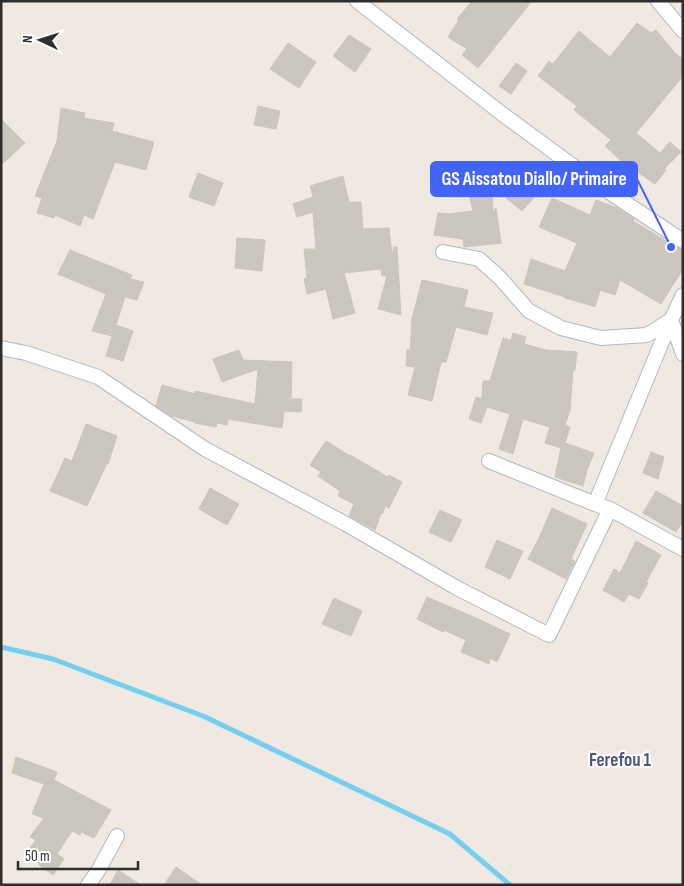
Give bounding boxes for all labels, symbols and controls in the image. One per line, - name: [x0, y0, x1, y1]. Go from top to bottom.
- north arrow: [15, 15, 65, 65]
- text: N: [19, 35, 36, 43]
- callout: GS Aissatou Diallo/ Primaire: [431, 162, 637, 196]
- text: GS Aissatou Diallo/ Primaire: [441, 168, 627, 191]
- district label: Ferefou 1: [589, 749, 652, 772]
- scale bar: [18, 838, 138, 870]
- text: 50 m: [25, 847, 50, 866]

